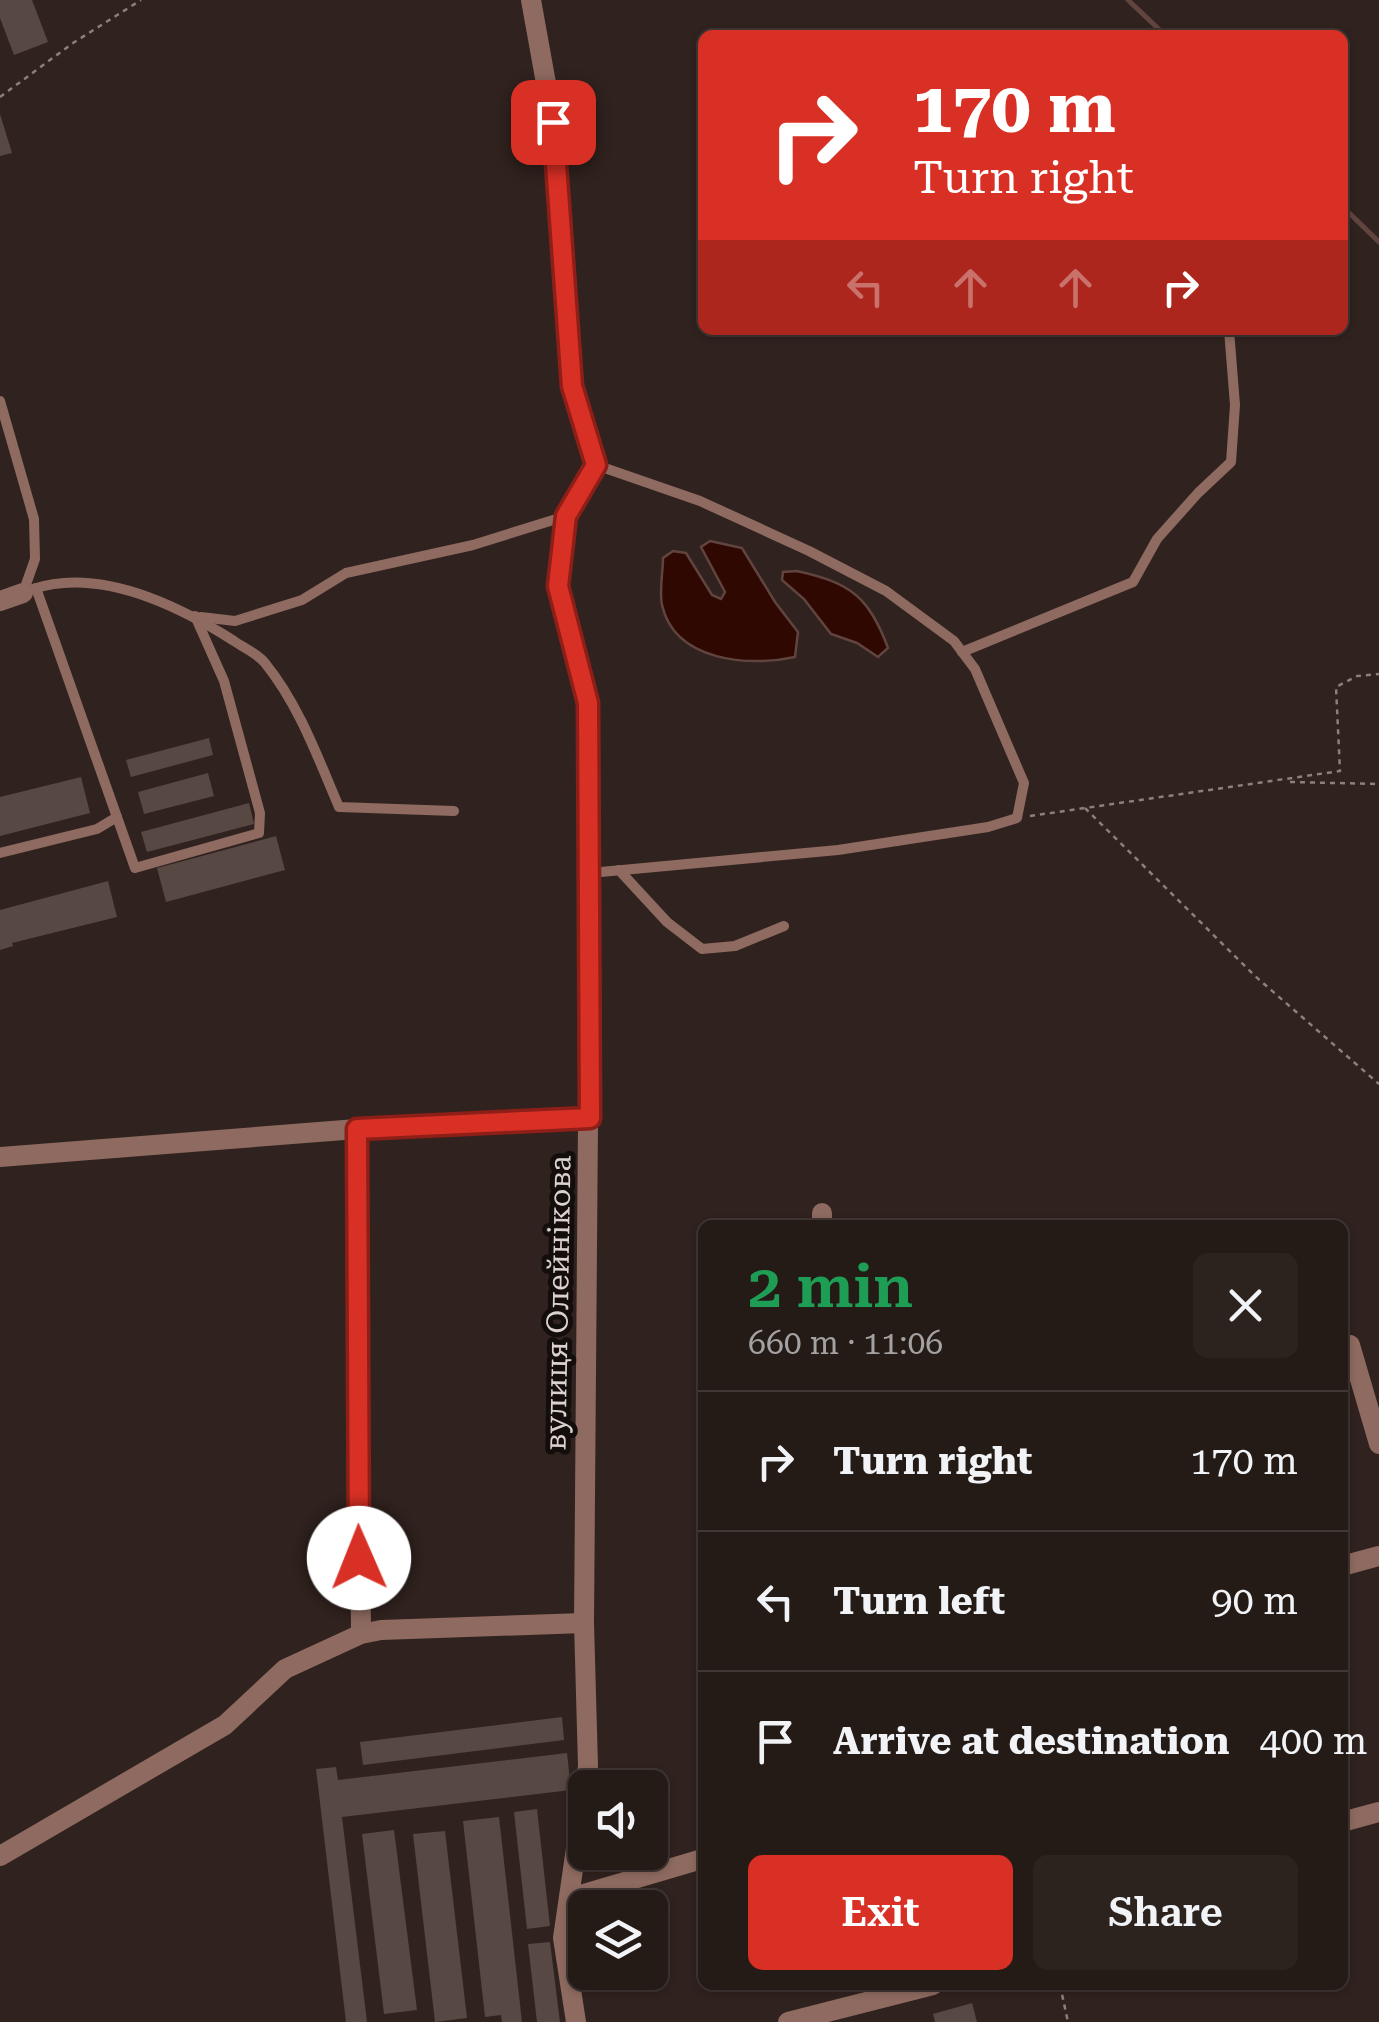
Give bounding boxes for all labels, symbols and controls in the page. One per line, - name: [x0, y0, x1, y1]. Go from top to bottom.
- text: 170 m: [913, 67, 1116, 149]
- icon: right: [748, 70, 878, 200]
- pin: [511, 80, 596, 165]
- icon: arrive: [526, 95, 581, 150]
- text: Turn right: [913, 151, 1134, 204]
- icon: left: [838, 260, 893, 315]
- icon: ahead: [943, 260, 998, 315]
- icon: ahead: [1048, 260, 1103, 315]
- icon: right: [1153, 260, 1208, 315]
- street label: вулиця Олейнікова: [537, 1155, 578, 1451]
- text: 2 min: [748, 1251, 913, 1322]
- button: close: [1193, 1253, 1298, 1358]
- text: 660 m · 11:06: [748, 1324, 943, 1362]
- icon: right: [748, 1434, 803, 1489]
- text: Turn right: [833, 1439, 1032, 1483]
- text: 170 m: [1190, 1439, 1298, 1483]
- position arrow: [307, 1506, 411, 1610]
- icon: left: [748, 1574, 803, 1629]
- text: Turn left: [833, 1579, 1005, 1623]
- text: 90 m: [1211, 1579, 1298, 1623]
- icon: arrive: [748, 1714, 803, 1769]
- text: Arrive at destination: [833, 1719, 1229, 1763]
- text: 400 m: [1259, 1719, 1368, 1763]
- map controls: [568, 1770, 668, 1990]
- button: sound: [568, 1770, 668, 1870]
- button: Exit: [748, 1855, 1013, 1970]
- button: Share: [1033, 1855, 1298, 1970]
- button: layers: [568, 1890, 668, 1990]

